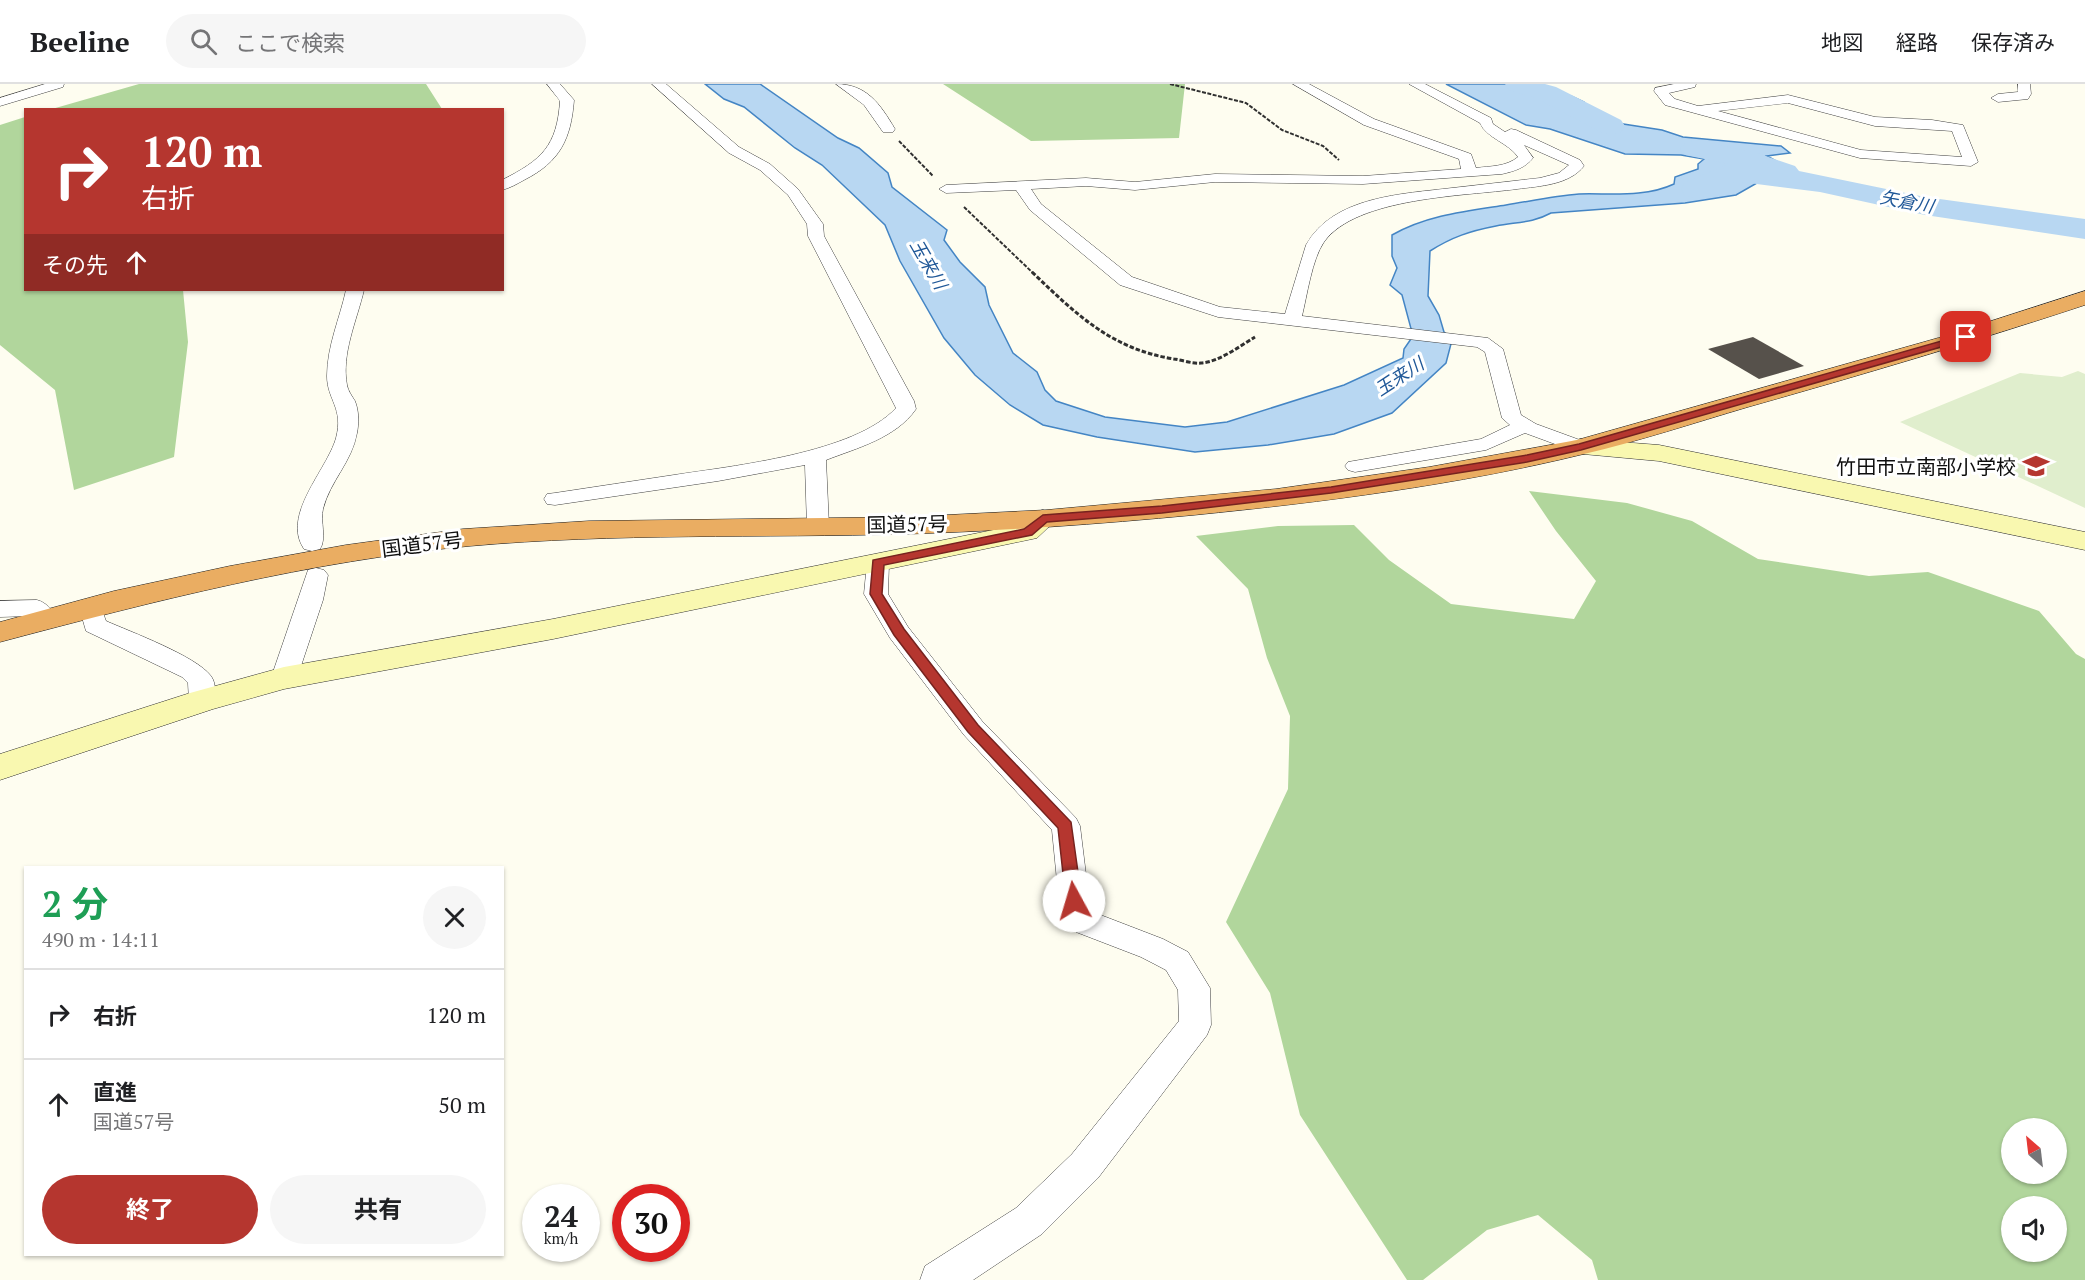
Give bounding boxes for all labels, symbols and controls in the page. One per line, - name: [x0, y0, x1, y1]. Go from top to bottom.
- search box: [166, 14, 586, 68]
- text: Beeline: [30, 23, 130, 60]
- icon: search: [187, 25, 220, 58]
- text: ここで検索: [235, 28, 345, 57]
- text: 地図: [1821, 28, 1863, 56]
- text: 経路: [1896, 28, 1938, 56]
- text: 保存済み: [1971, 28, 2055, 56]
- text: 120 m: [141, 123, 262, 179]
- icon: right: [42, 132, 120, 210]
- text: 右折: [141, 180, 195, 216]
- water label: 矢倉川: [1878, 184, 1938, 218]
- water label: 玉来川: [905, 235, 954, 295]
- icon: ahead: [120, 246, 153, 279]
- text: その先: [42, 250, 108, 279]
- pin: [1940, 311, 1991, 362]
- icon: arrive: [1949, 320, 1982, 353]
- water label: 玉来川: [1370, 350, 1430, 401]
- school or university icon: 竹田市立南部小学校: [2021, 451, 2051, 481]
- place label: 竹田市立南部小学校: [1836, 453, 2016, 480]
- street label: 国道57号: [866, 510, 948, 538]
- street label: 国道57号: [380, 526, 464, 562]
- position arrow: [1042, 869, 1106, 933]
- text: 2 分: [42, 880, 108, 927]
- button: close: [423, 886, 486, 949]
- text: 490 m · 14:11: [42, 926, 160, 953]
- icon: right: [42, 998, 75, 1031]
- text: 120 m: [426, 1000, 486, 1029]
- text: 右折: [93, 1001, 137, 1030]
- text: 直進: [93, 1077, 137, 1106]
- icon: ahead: [42, 1088, 75, 1121]
- text: 50 m: [438, 1090, 486, 1119]
- text: 国道57号: [93, 1108, 174, 1135]
- north arrow: [2001, 1118, 2067, 1184]
- map controls: [2001, 1118, 2067, 1262]
- button: 終了: [42, 1175, 258, 1244]
- button: 共有: [270, 1175, 486, 1244]
- speed limit sign: 30: [612, 1184, 690, 1262]
- text: 24: [544, 1196, 578, 1236]
- button: sound: [2001, 1196, 2067, 1262]
- text: km/h: [544, 1228, 578, 1248]

